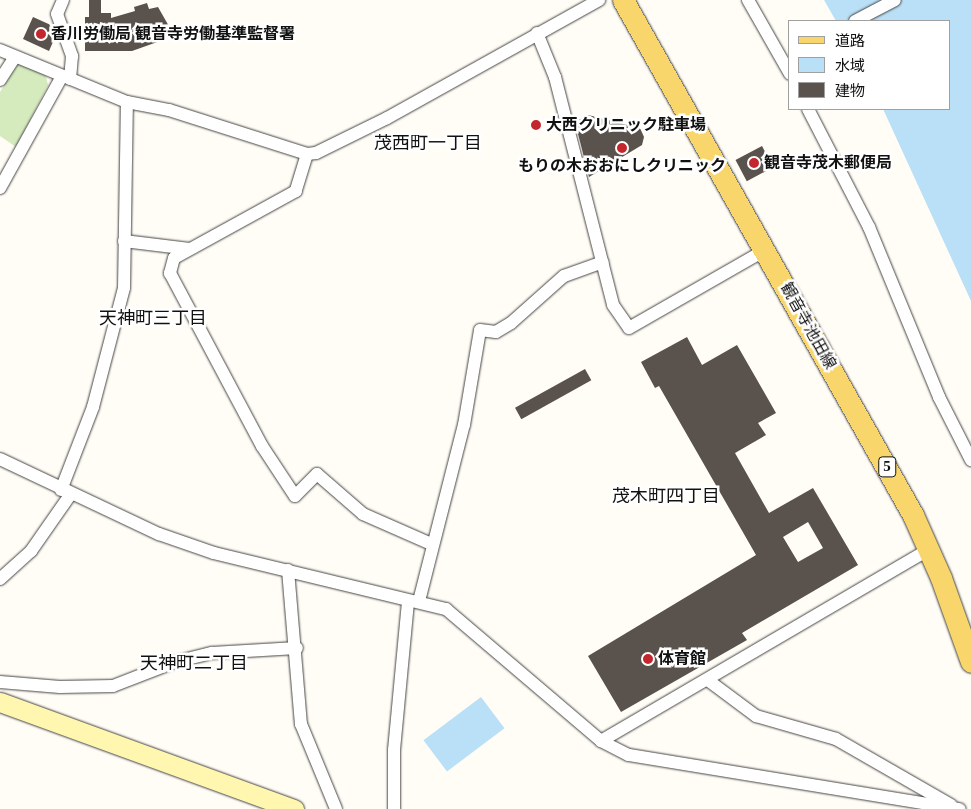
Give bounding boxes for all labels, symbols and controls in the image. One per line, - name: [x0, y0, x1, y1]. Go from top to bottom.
- legend: [788, 20, 951, 110]
- place label: 香川労働局 観音寺労働基準監督署: [51, 24, 295, 44]
- marker: 香川労働局 観音寺労働基準監督署: [35, 28, 47, 40]
- text: 道路: [835, 33, 865, 49]
- text: 水域: [835, 58, 865, 74]
- text: 建物: [835, 83, 865, 99]
- place label: 大西クリニック駐車場: [546, 115, 706, 135]
- marker: 大西クリニック駐車場: [530, 119, 542, 131]
- district label: 茂西町一丁目: [374, 132, 482, 154]
- marker: もりの木おおにしクリニック: [616, 142, 628, 154]
- place label: 観音寺茂木郵便局: [764, 153, 892, 173]
- place label: もりの木おおにしクリニック: [518, 156, 726, 176]
- marker: 観音寺茂木郵便局: [748, 157, 760, 169]
- street label: 観音寺池田線: [776, 279, 840, 373]
- district label: 天神町三丁目: [99, 307, 207, 329]
- road number: 5: [878, 454, 896, 480]
- district label: 茂木町四丁目: [612, 485, 720, 507]
- place label: 体育館: [658, 649, 706, 669]
- district label: 天神町二丁目: [140, 652, 248, 674]
- marker: 体育館: [642, 653, 654, 665]

